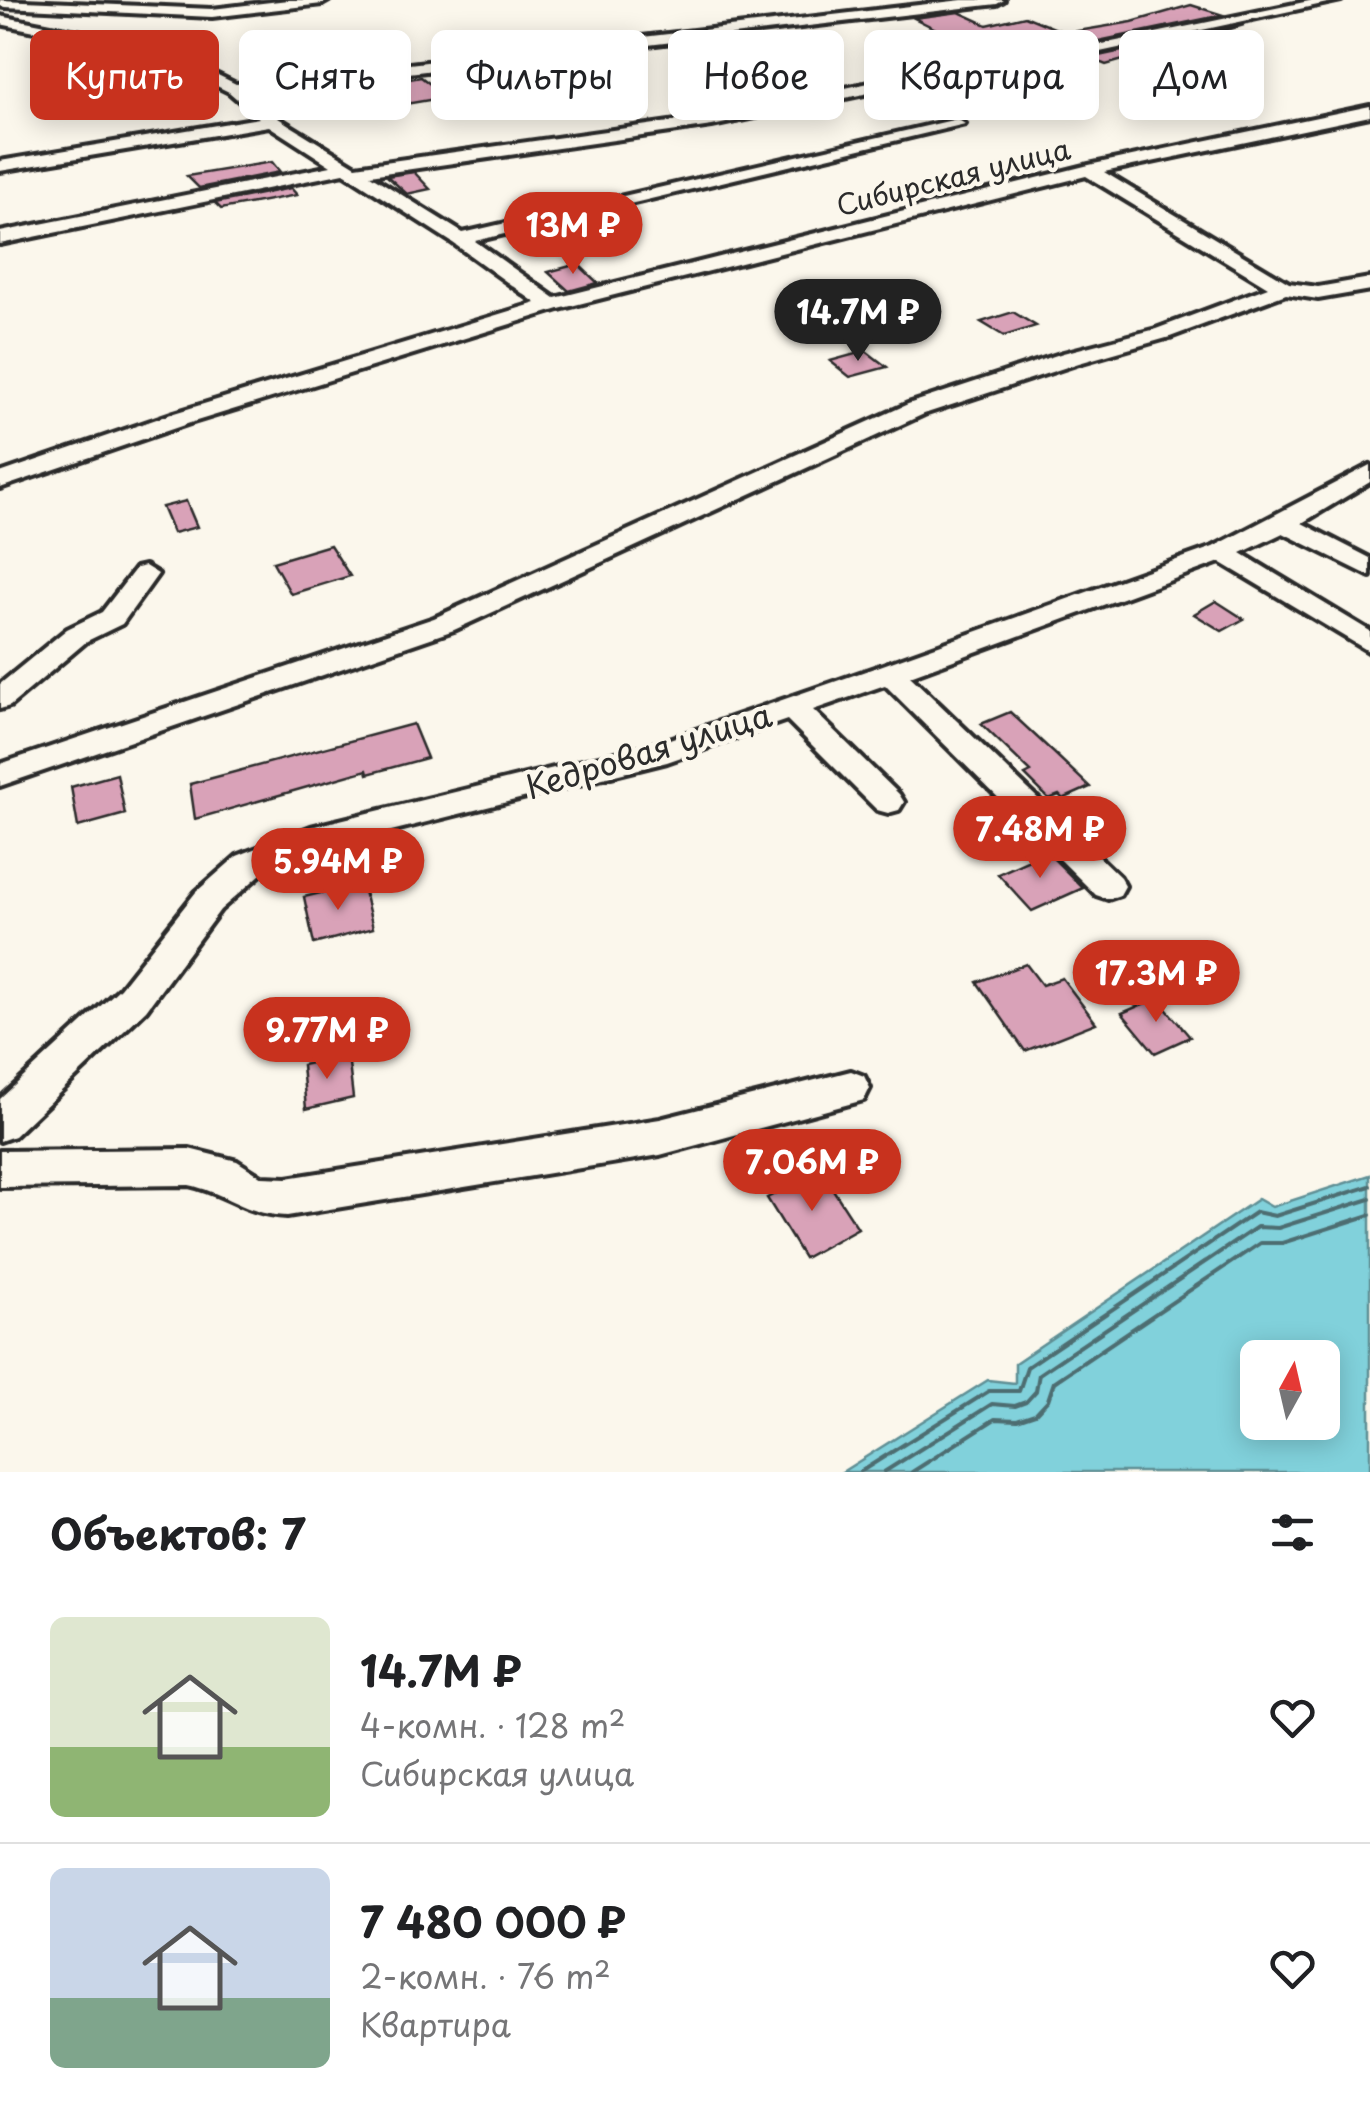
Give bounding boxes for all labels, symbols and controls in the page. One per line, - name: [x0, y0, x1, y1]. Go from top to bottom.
- chip: Купить: [30, 30, 219, 120]
- chip: Снять: [239, 30, 411, 120]
- chip: Фильтры: [431, 30, 648, 120]
- chip: Новое: [668, 30, 844, 120]
- chip: Квартира: [864, 30, 1099, 120]
- chip: Дом: [1119, 30, 1264, 120]
- street label: Сибирская улица: [831, 126, 1075, 226]
- pin: 13M ₽: [503, 192, 643, 277]
- text: 13M ₽: [525, 200, 621, 248]
- pin: 14.7M ₽: [766, 279, 950, 364]
- text: 14.7M ₽: [796, 287, 920, 335]
- street label: Кедровая улица: [519, 690, 777, 810]
- pin: 7.48M ₽: [948, 796, 1132, 881]
- text: 7.48M ₽: [975, 804, 1105, 852]
- pin: 5.94M ₽: [246, 828, 430, 913]
- text: 5.94M ₽: [273, 836, 403, 884]
- pin: 17.3M ₽: [1064, 940, 1248, 1025]
- text: 17.3M ₽: [1095, 948, 1217, 996]
- pin: 9.77M ₽: [235, 997, 419, 1082]
- text: 9.77M ₽: [265, 1005, 389, 1053]
- pin: 7.06M ₽: [720, 1129, 904, 1214]
- text: 7.06M ₽: [745, 1137, 879, 1185]
- north arrow: [1240, 1340, 1340, 1440]
- map controls: [1240, 1340, 1340, 1440]
- text: Объектов: 7: [50, 1501, 306, 1564]
- icon: filters: [1265, 1505, 1320, 1560]
- text: 14.7M ₽: [360, 1638, 522, 1701]
- icon: home: [130, 1657, 250, 1777]
- icon: heart: [1265, 1690, 1320, 1745]
- text: 4-комн. · 128 m²: [360, 1701, 626, 1749]
- text: Сибирская улица: [360, 1749, 634, 1797]
- text: 7 480 000 ₽: [360, 1889, 626, 1952]
- icon: home: [130, 1908, 250, 2028]
- icon: heart: [1265, 1941, 1320, 1996]
- text: 2-комн. · 76 m²: [360, 1952, 611, 2000]
- text: Квартира: [360, 2000, 511, 2048]

